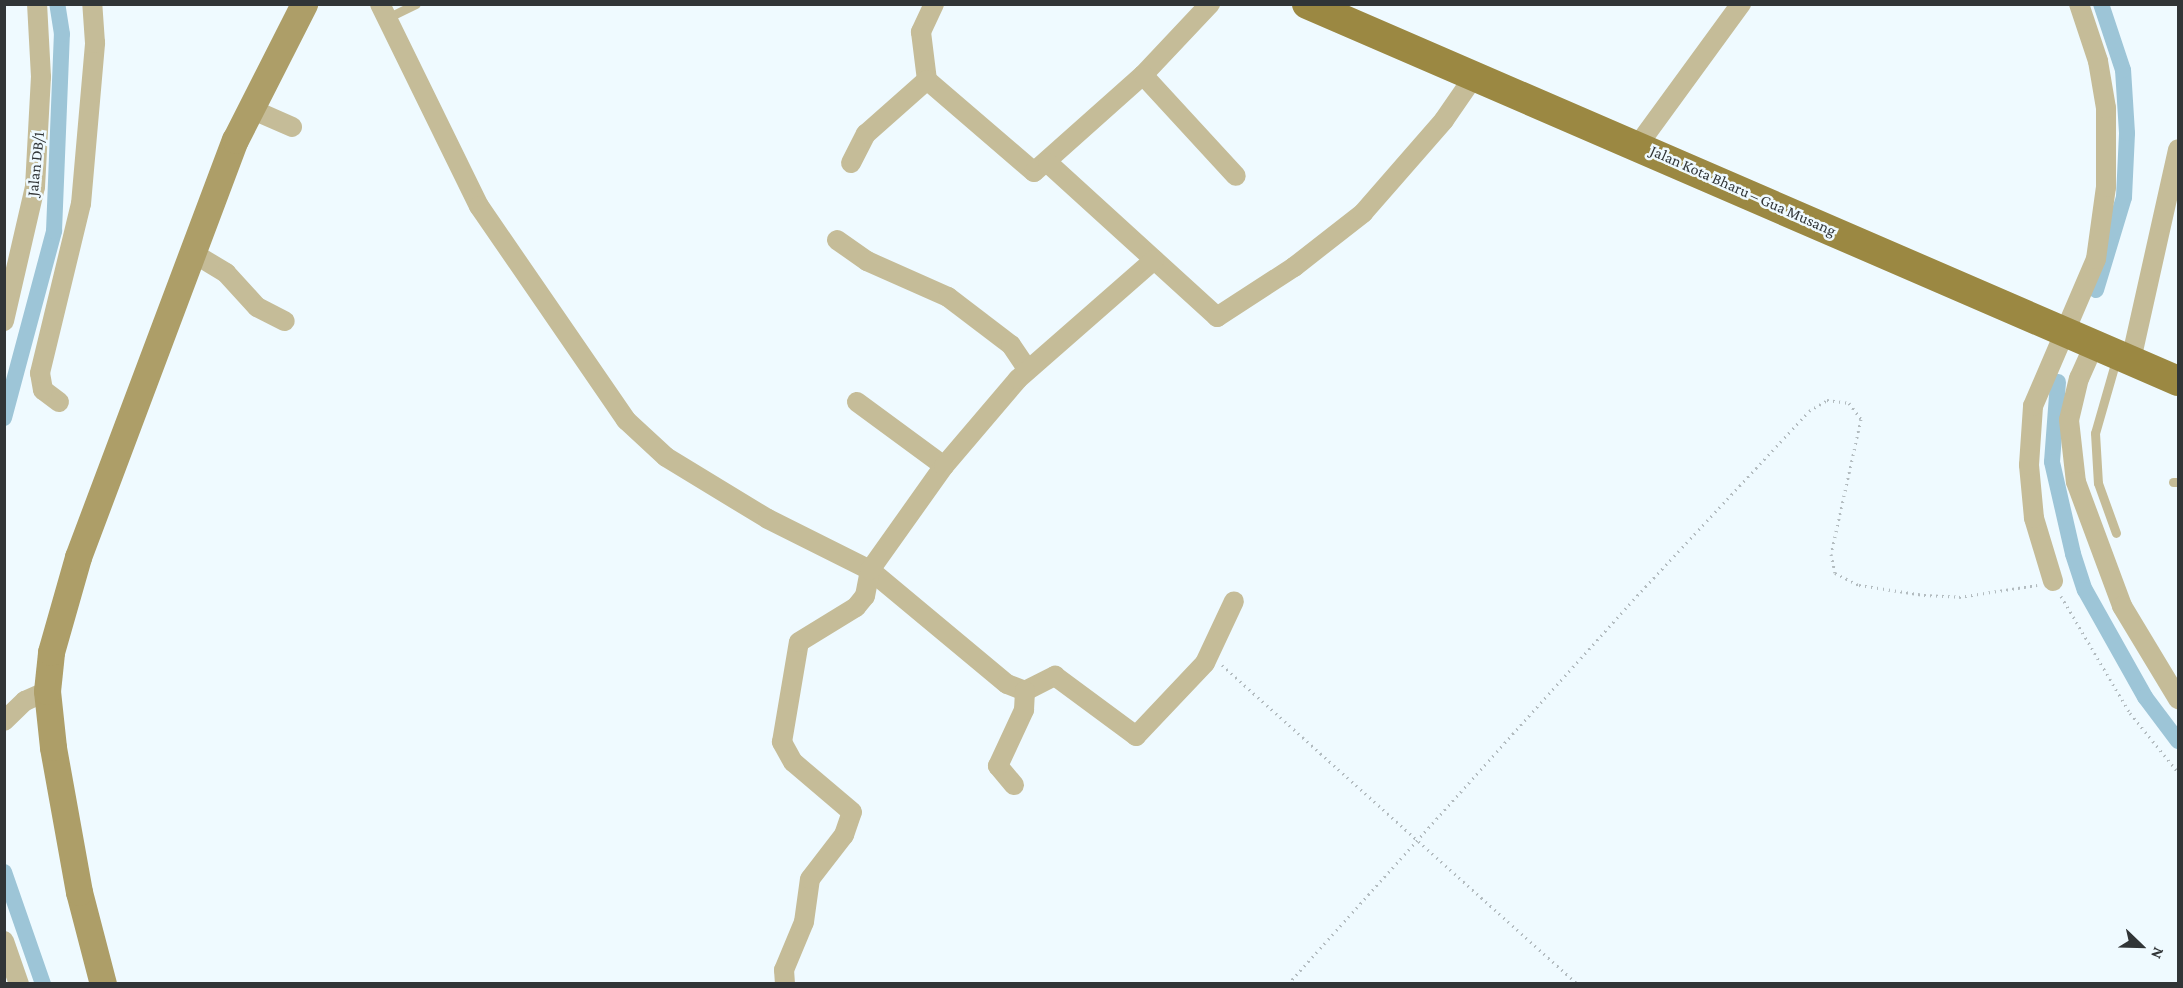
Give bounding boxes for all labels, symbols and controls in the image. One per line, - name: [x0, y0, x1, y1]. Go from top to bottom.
- street label: Jalan DB/1: [23, 131, 49, 197]
- street label: Jalan Kota Bharu – Gua Musang: [1647, 141, 1839, 241]
- north arrow: [2111, 916, 2171, 976]
- text: N: [2148, 945, 2168, 962]

